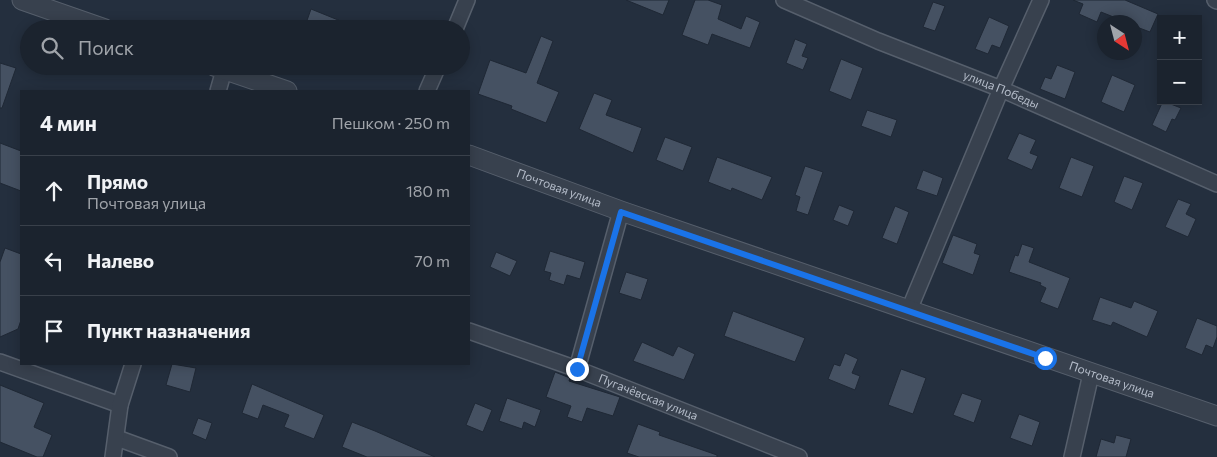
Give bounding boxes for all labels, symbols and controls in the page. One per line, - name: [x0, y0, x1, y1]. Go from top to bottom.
- north arrow: [1097, 15, 1142, 60]
- map controls: [1157, 15, 1202, 105]
- button: +: [1157, 15, 1202, 60]
- search box: [20, 20, 470, 75]
- icon: search: [38, 34, 66, 62]
- text: Поиск: [78, 36, 134, 59]
- button: −: [1157, 60, 1202, 105]
- street label: улица Победы: [962, 67, 1042, 111]
- text: 4 мин: [40, 110, 97, 135]
- text: Пешком · 250 m: [332, 113, 450, 132]
- street label: Почтовая улица: [515, 165, 604, 209]
- text: Прямо: [87, 170, 148, 193]
- icon: ahead: [40, 177, 68, 205]
- text: 180 m: [406, 181, 450, 200]
- text: Почтовая улица: [87, 193, 206, 212]
- icon: left: [40, 247, 68, 275]
- text: Налево: [87, 249, 154, 272]
- text: 70 m: [414, 251, 450, 270]
- icon: arrive: [40, 317, 68, 345]
- text: Пункт назначения: [87, 319, 250, 342]
- route start: [1034, 347, 1057, 370]
- route end: [566, 358, 589, 381]
- street label: Почтовая улица: [1068, 358, 1157, 400]
- street label: Пугачёвская улица: [597, 370, 700, 422]

